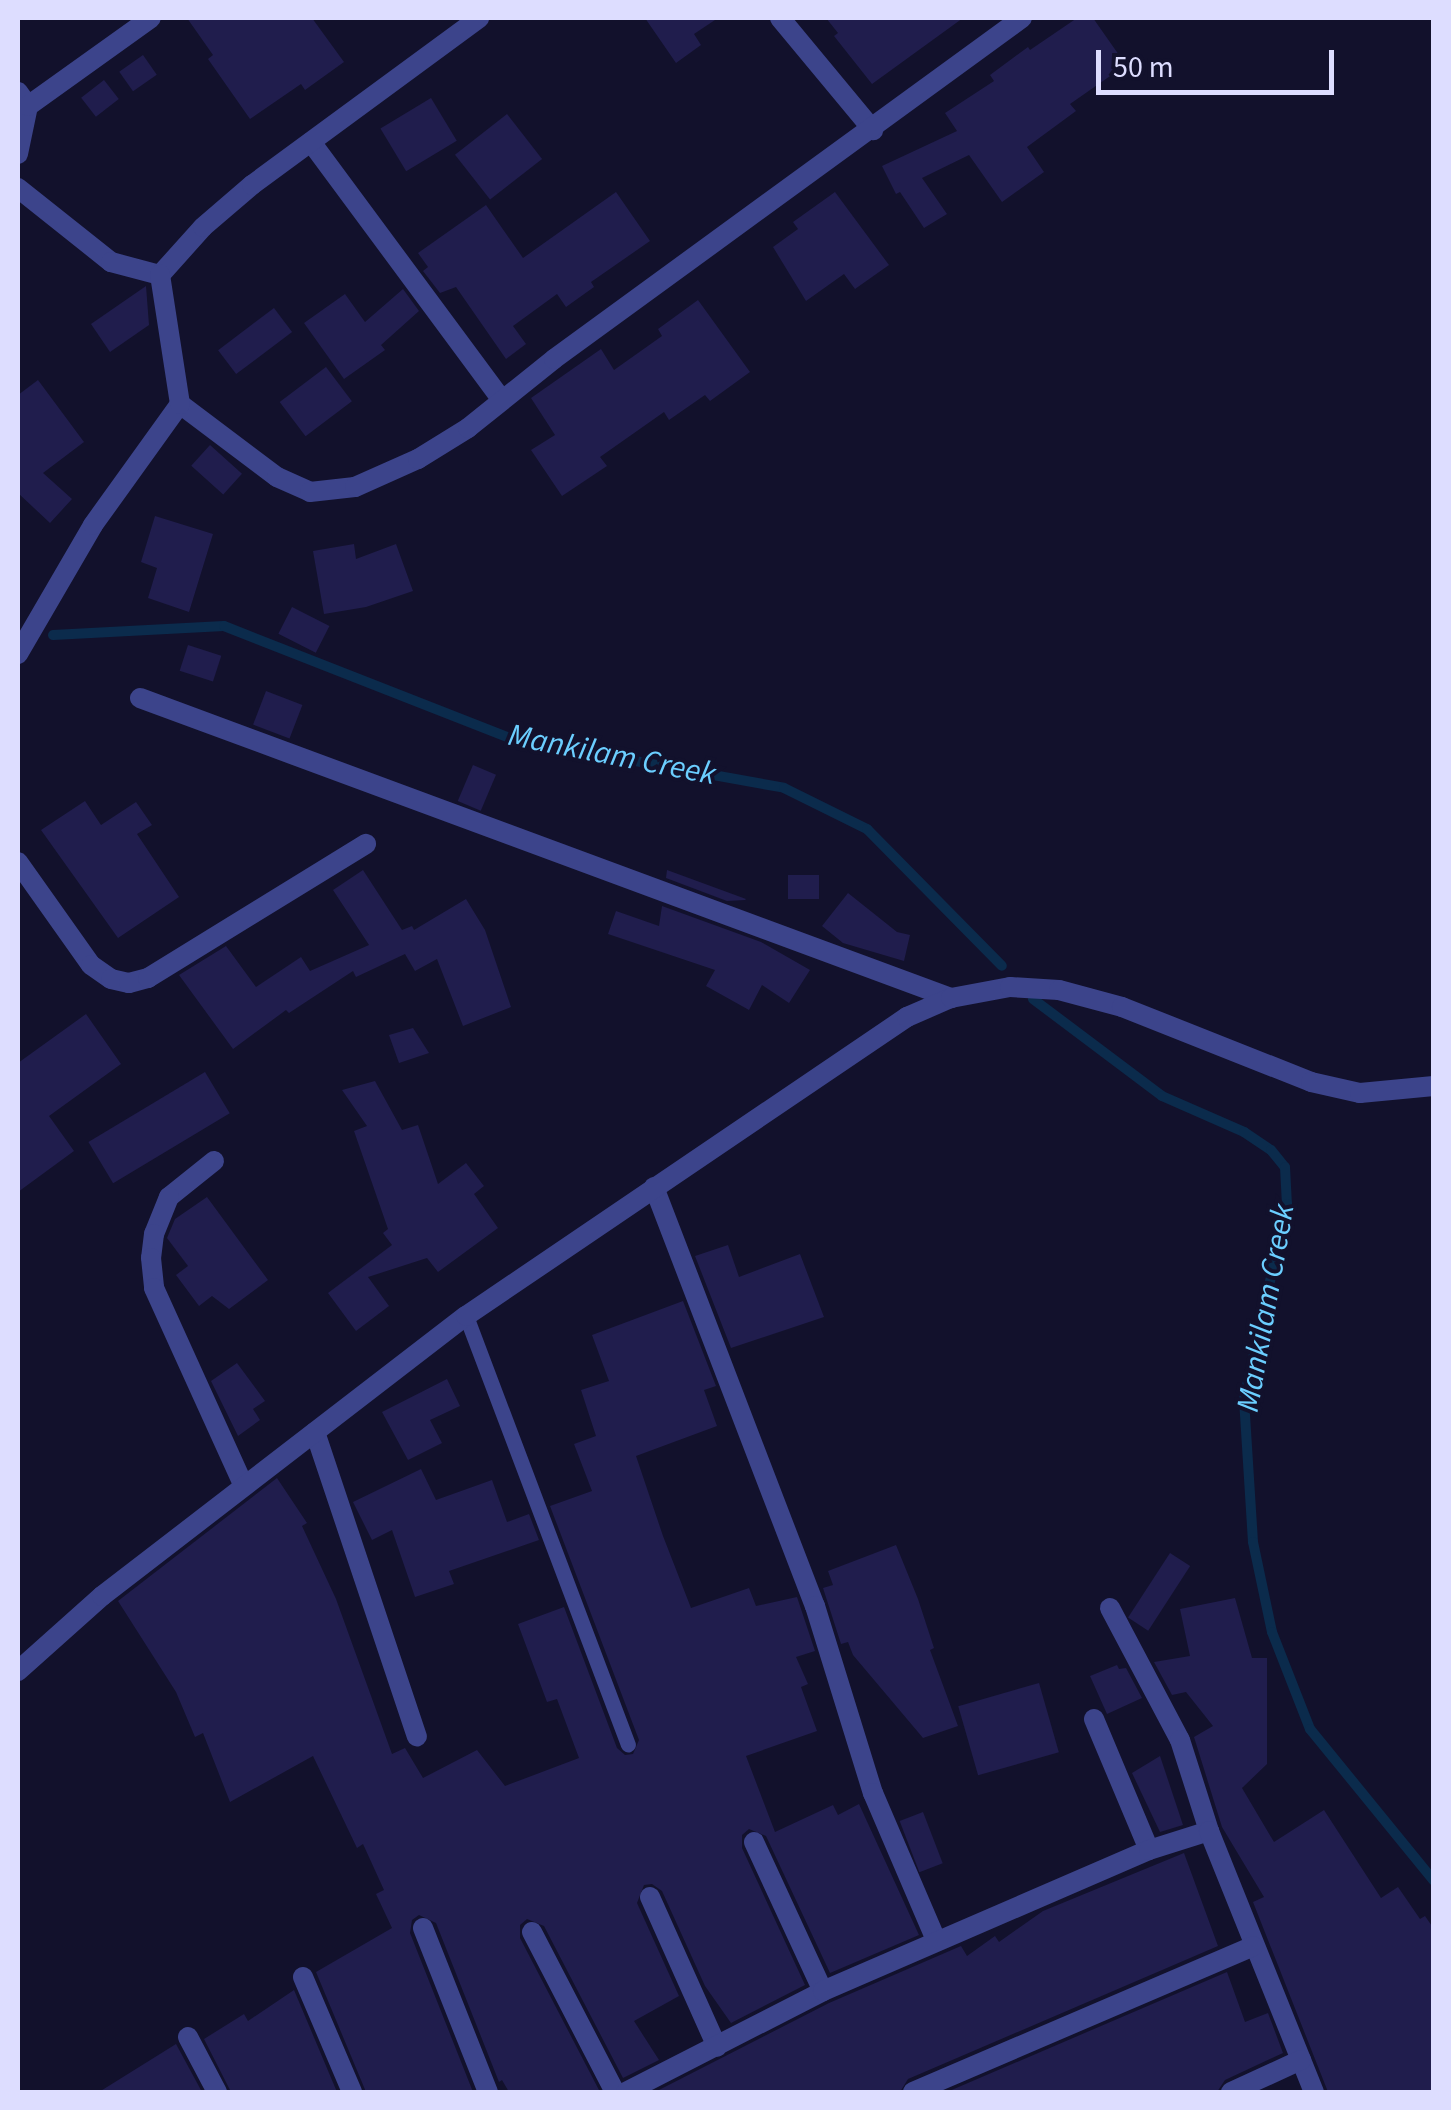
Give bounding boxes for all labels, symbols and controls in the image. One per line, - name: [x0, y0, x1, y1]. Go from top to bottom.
- scale bar: [1101, 30, 1338, 92]
- text: 50 m: [1113, 46, 1174, 89]
- water label: Mankilam Creek: [505, 716, 719, 794]
- water label: Mankilam Creek: [1229, 1201, 1303, 1415]

